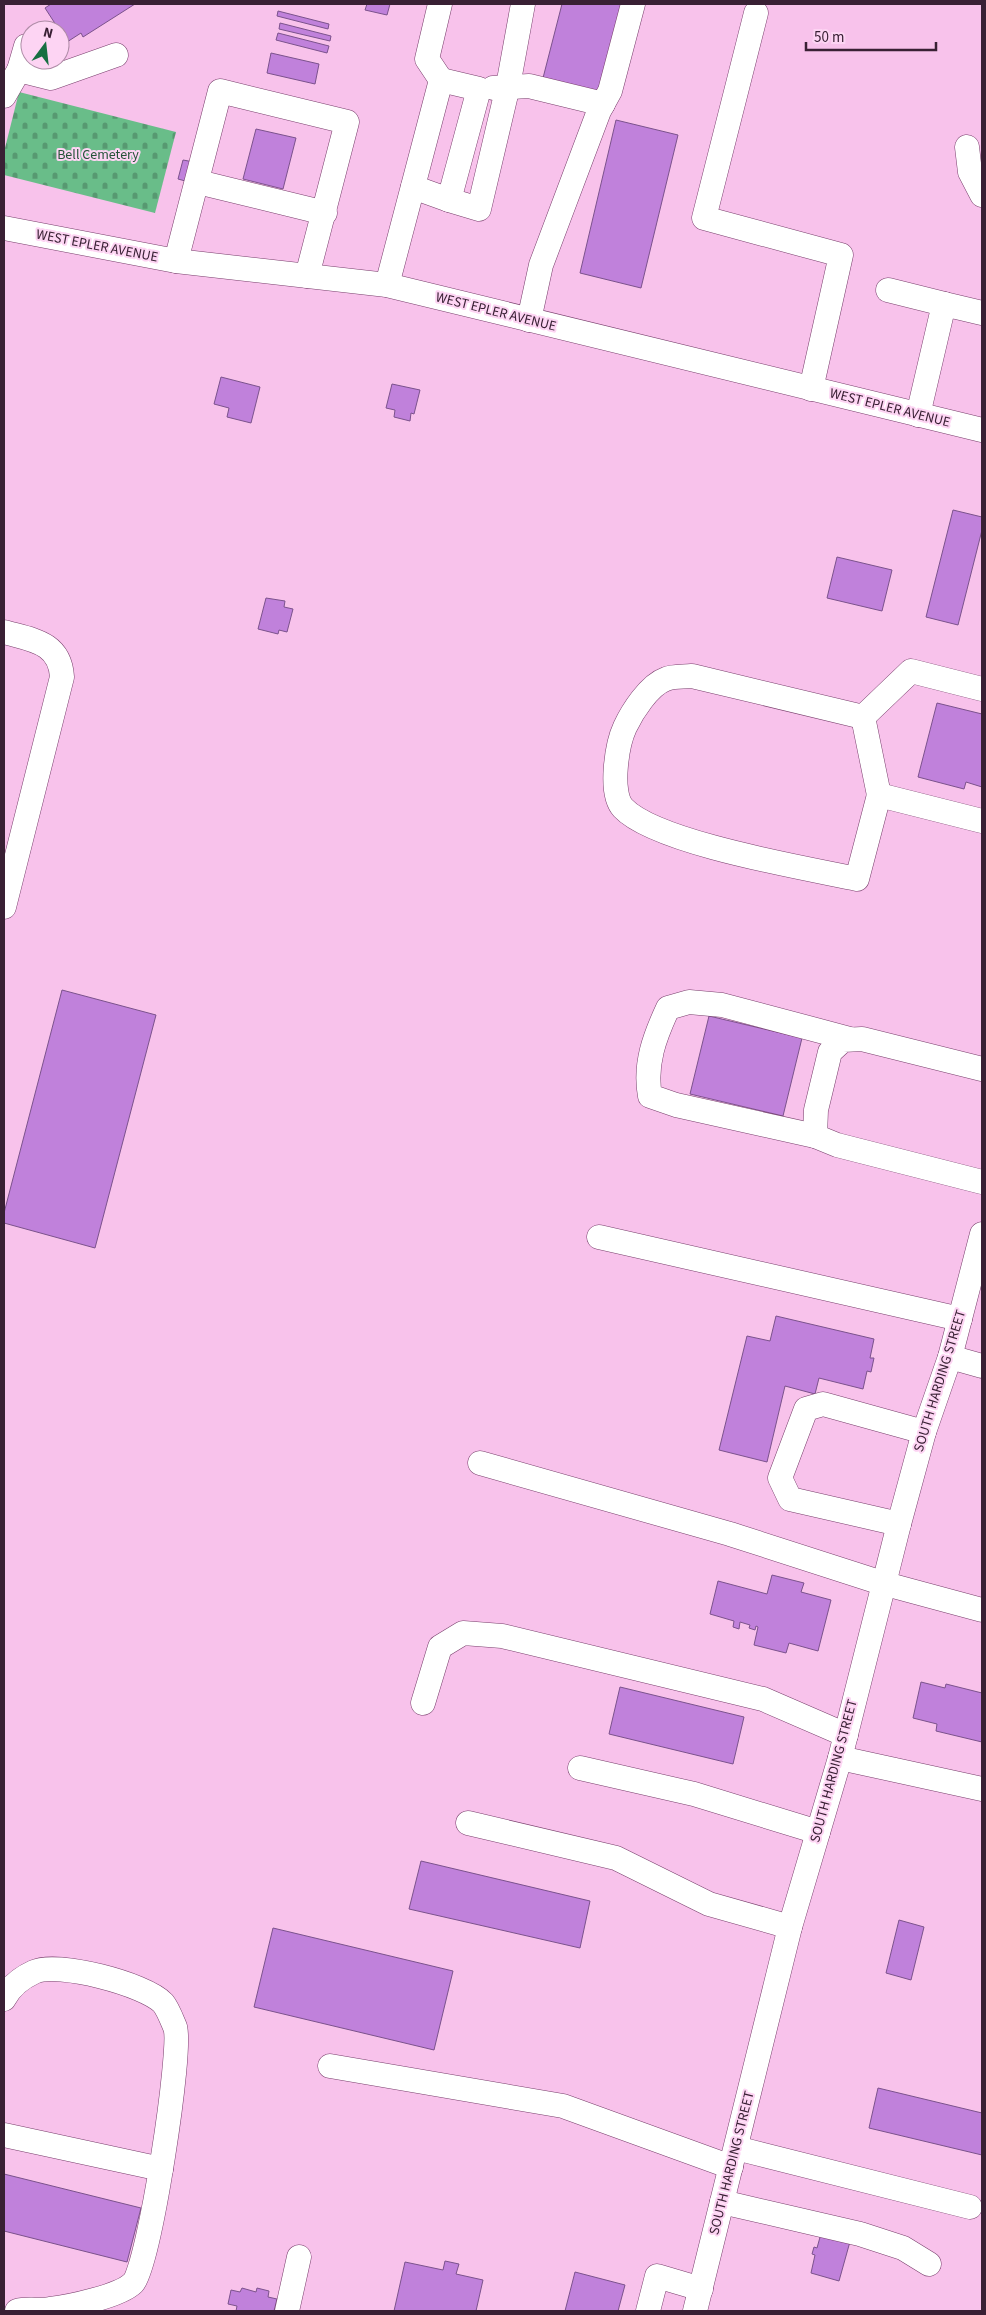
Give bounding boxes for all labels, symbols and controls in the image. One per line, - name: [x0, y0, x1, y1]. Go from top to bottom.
- north arrow: [20, 20, 70, 70]
- scale bar: [806, 20, 936, 52]
- text: N: [41, 23, 55, 44]
- text: 50 m: [814, 27, 844, 48]
- park label: Bell Cemetery: [57, 145, 139, 165]
- street label: WEST EPLER AVENUE: [34, 224, 160, 268]
- street label: WEST EPLER AVENUE: [434, 287, 558, 337]
- street label: WEST EPLER AVENUE: [828, 383, 952, 433]
- street label: SOUTH HARDING STREET: [909, 1307, 971, 1455]
- street label: SOUTH HARDING STREET: [805, 1697, 863, 1845]
- street label: SOUTH HARDING STREET: [704, 2088, 760, 2237]

